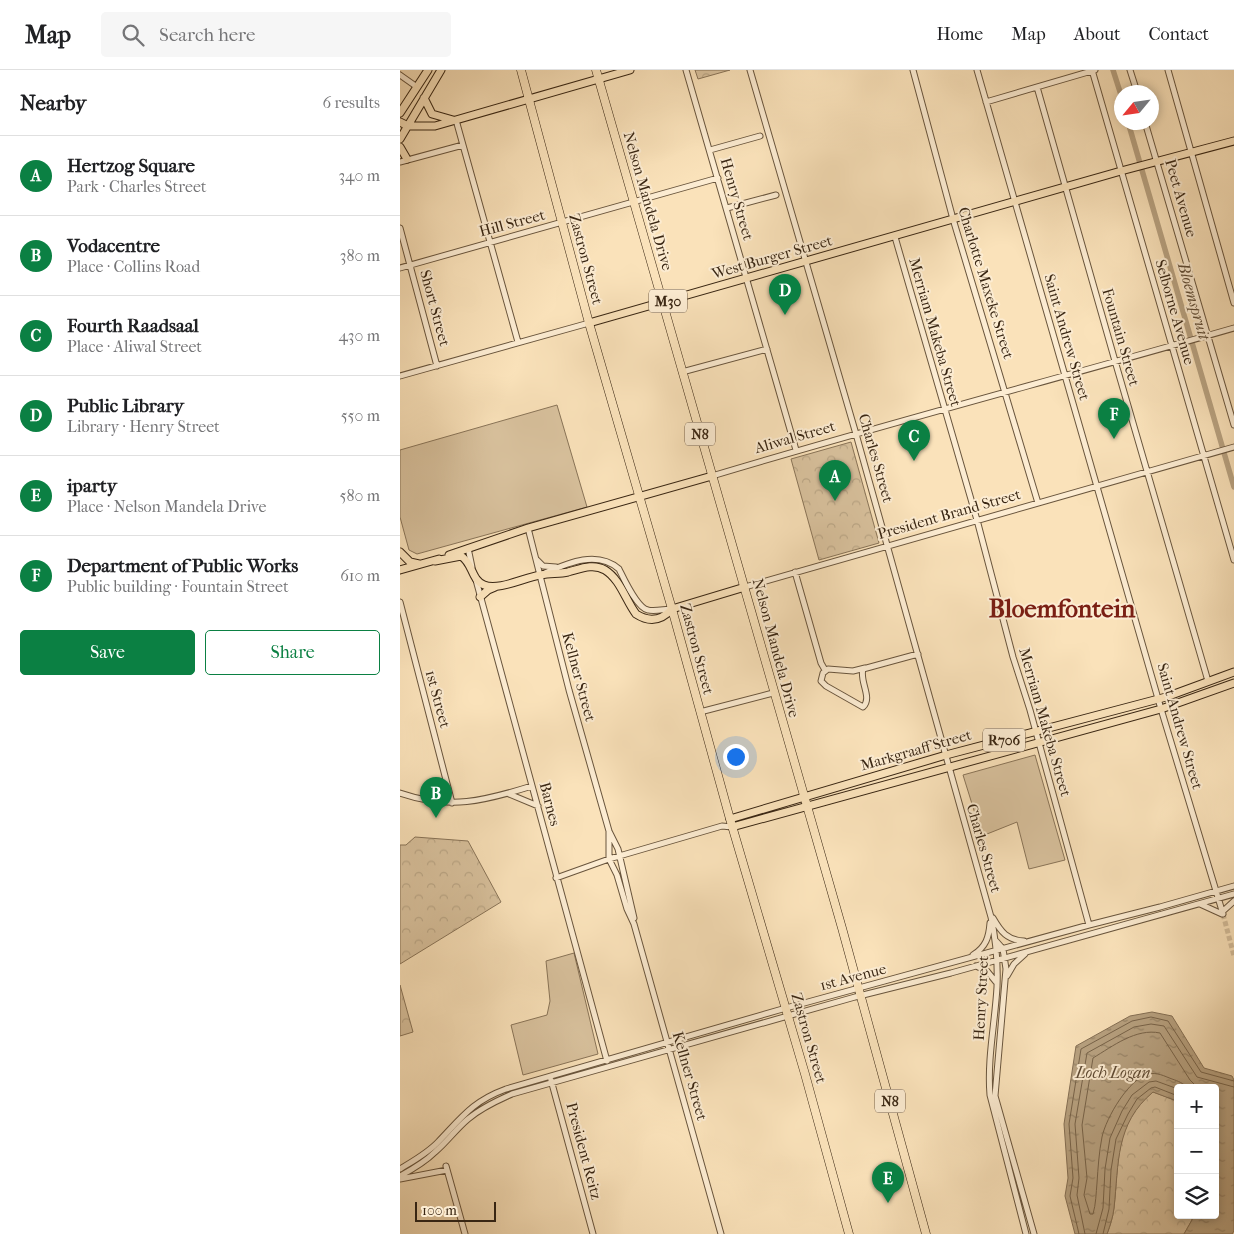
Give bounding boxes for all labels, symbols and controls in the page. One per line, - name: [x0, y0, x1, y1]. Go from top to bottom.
- search box: [101, 12, 451, 57]
- text: Map: [25, 21, 71, 49]
- icon: search: [119, 21, 147, 49]
- text: Search here: [159, 24, 255, 46]
- text: Home: [936, 24, 983, 45]
- text: Map: [1011, 24, 1046, 45]
- text: About: [1074, 24, 1120, 45]
- text: Contact: [1148, 24, 1209, 45]
- north arrow: [1114, 85, 1159, 130]
- text: Nearby: [20, 91, 86, 115]
- text: 6 results: [322, 93, 380, 112]
- street label: Nelson Mandela Drive: [620, 130, 677, 273]
- text: Hertzog Square: [67, 155, 195, 177]
- street label: Henry Street: [717, 156, 758, 243]
- street label: Peet Avenue: [1161, 157, 1201, 240]
- text: A: [31, 166, 41, 185]
- text: 340 m: [338, 166, 380, 185]
- text: Park · Charles Street: [67, 177, 207, 196]
- street label: Hill Street: [477, 205, 548, 240]
- street label: Charlotte Maxeke Street: [954, 205, 1018, 362]
- street label: Zastron Street: [565, 212, 607, 307]
- street label: West Burger Street: [709, 231, 835, 283]
- text: Vodacentre: [67, 235, 160, 257]
- text: B: [31, 246, 41, 265]
- text: 380 m: [340, 246, 380, 265]
- street label: Merriam Makeba Street: [905, 256, 965, 409]
- text: Place · Collins Road: [67, 257, 200, 276]
- street label: Selborne Avenue: [1151, 257, 1199, 367]
- water label: Bloemspruit: [1174, 259, 1214, 343]
- street label: Short Street: [416, 268, 454, 349]
- street label: Saint Andrew Street: [1040, 272, 1094, 403]
- pin: D: [769, 274, 801, 315]
- street label: Fountain Street: [1098, 286, 1144, 389]
- road number: M30: [649, 290, 687, 312]
- text: Fourth Raadsaal: [67, 315, 199, 337]
- text: C: [31, 326, 41, 345]
- text: 430 m: [338, 326, 380, 345]
- text: Place · Aliwal Street: [67, 337, 202, 356]
- text: Public Library: [67, 395, 184, 417]
- pin: F: [1098, 398, 1130, 439]
- text: D: [30, 406, 42, 425]
- text: 550 m: [341, 406, 380, 425]
- street label: Charles Street: [855, 412, 897, 505]
- text: Library · Henry Street: [67, 417, 220, 436]
- street label: Aliwal Street: [752, 417, 838, 457]
- pin: C: [898, 420, 930, 461]
- road number: N8: [685, 422, 715, 446]
- pin: A: [819, 460, 851, 501]
- text: iparty: [67, 475, 117, 497]
- street label: President Brand Street: [875, 485, 1023, 543]
- text: E: [31, 486, 41, 505]
- text: 580 m: [339, 486, 380, 505]
- text: Place · Nelson Mandela Drive: [67, 497, 266, 516]
- text: Department of Public Works: [67, 555, 298, 577]
- text: F: [32, 566, 40, 585]
- text: 610 m: [340, 566, 380, 585]
- street label: Nelson Mandela Drive: [749, 576, 803, 720]
- text: Public building · Fountain Street: [67, 577, 289, 596]
- district label: Bloemfontein: [989, 594, 1136, 623]
- street label: Zastron Street: [676, 602, 718, 697]
- button: Save: [20, 630, 195, 675]
- button: Share: [205, 630, 380, 675]
- street label: Kellner Street: [558, 630, 600, 724]
- street label: Merriam Makeba Street: [1015, 646, 1075, 799]
- street label: Saint Andrew Street: [1153, 661, 1207, 792]
- street label: 1st Street: [422, 668, 454, 730]
- street label: Markgraaff Street: [858, 725, 974, 774]
- road number: R706: [983, 728, 1025, 752]
- your location: [723, 744, 749, 770]
- pin: B: [420, 777, 452, 818]
- street label: Barnes: [536, 780, 565, 828]
- street label: Charles Street: [963, 802, 1005, 895]
- street label: Henry Street: [970, 954, 992, 1041]
- street label: 1st Avenue: [818, 959, 889, 994]
- street label: Zastron Street: [787, 991, 831, 1086]
- street label: Kellner Street: [669, 1030, 711, 1123]
- water label: Loch Logan: [1075, 1063, 1150, 1082]
- map controls: [1174, 1084, 1219, 1219]
- button: +: [1174, 1084, 1219, 1129]
- road number: N8: [875, 1089, 905, 1112]
- street label: President Reitz: [562, 1100, 606, 1202]
- button: −: [1174, 1129, 1219, 1174]
- pin: E: [872, 1162, 904, 1203]
- button: layers: [1174, 1174, 1219, 1219]
- scale bar: [415, 1199, 496, 1222]
- text: 100 m: [422, 1202, 457, 1219]

